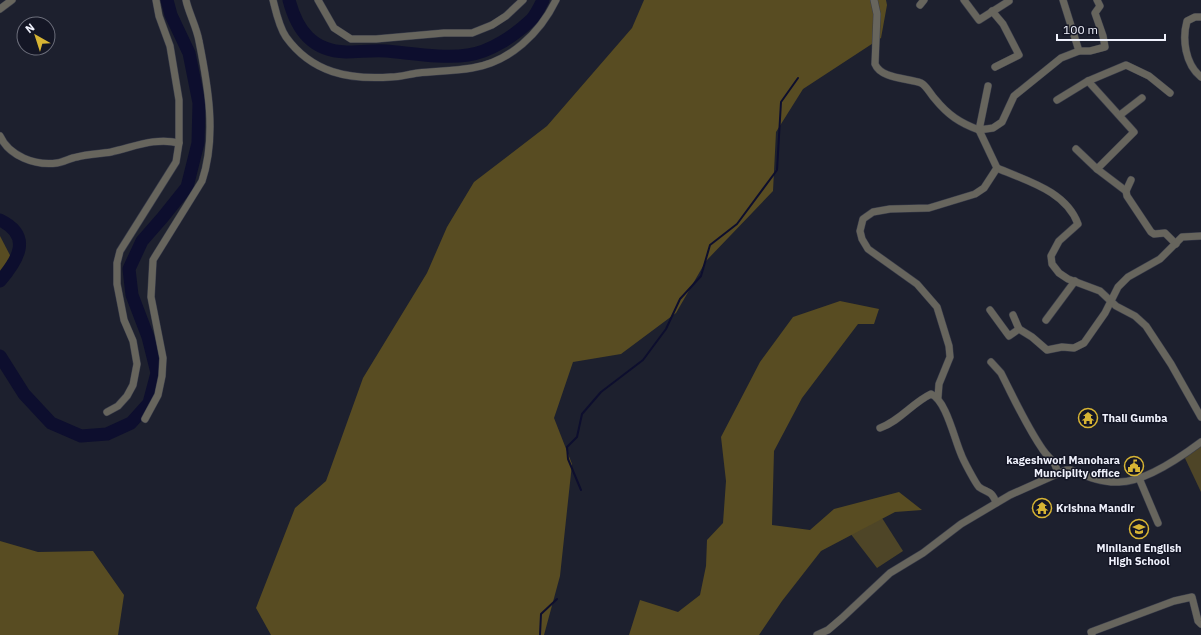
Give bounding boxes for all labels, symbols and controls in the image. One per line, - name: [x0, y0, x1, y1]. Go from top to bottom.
- north arrow: [16, 16, 56, 56]
- scale bar: [1057, 16, 1165, 42]
- text: N: [22, 20, 37, 36]
- text: 100 m: [1063, 22, 1098, 37]
- temple icon: Thali Gumba: [1077, 407, 1099, 429]
- place label: Thali Gumba: [1102, 411, 1168, 425]
- place label: kageshwori Manohara Munciplity office: [1006, 453, 1120, 480]
- public building icon: kageshwori Manohara Munciplity office: [1123, 455, 1145, 477]
- temple icon: Krishna Mandir: [1031, 497, 1053, 519]
- place label: Krishna Mandir: [1056, 501, 1135, 515]
- school or university icon: Miniland English High School: [1128, 518, 1150, 540]
- place label: Miniland English High School: [1096, 541, 1182, 568]

